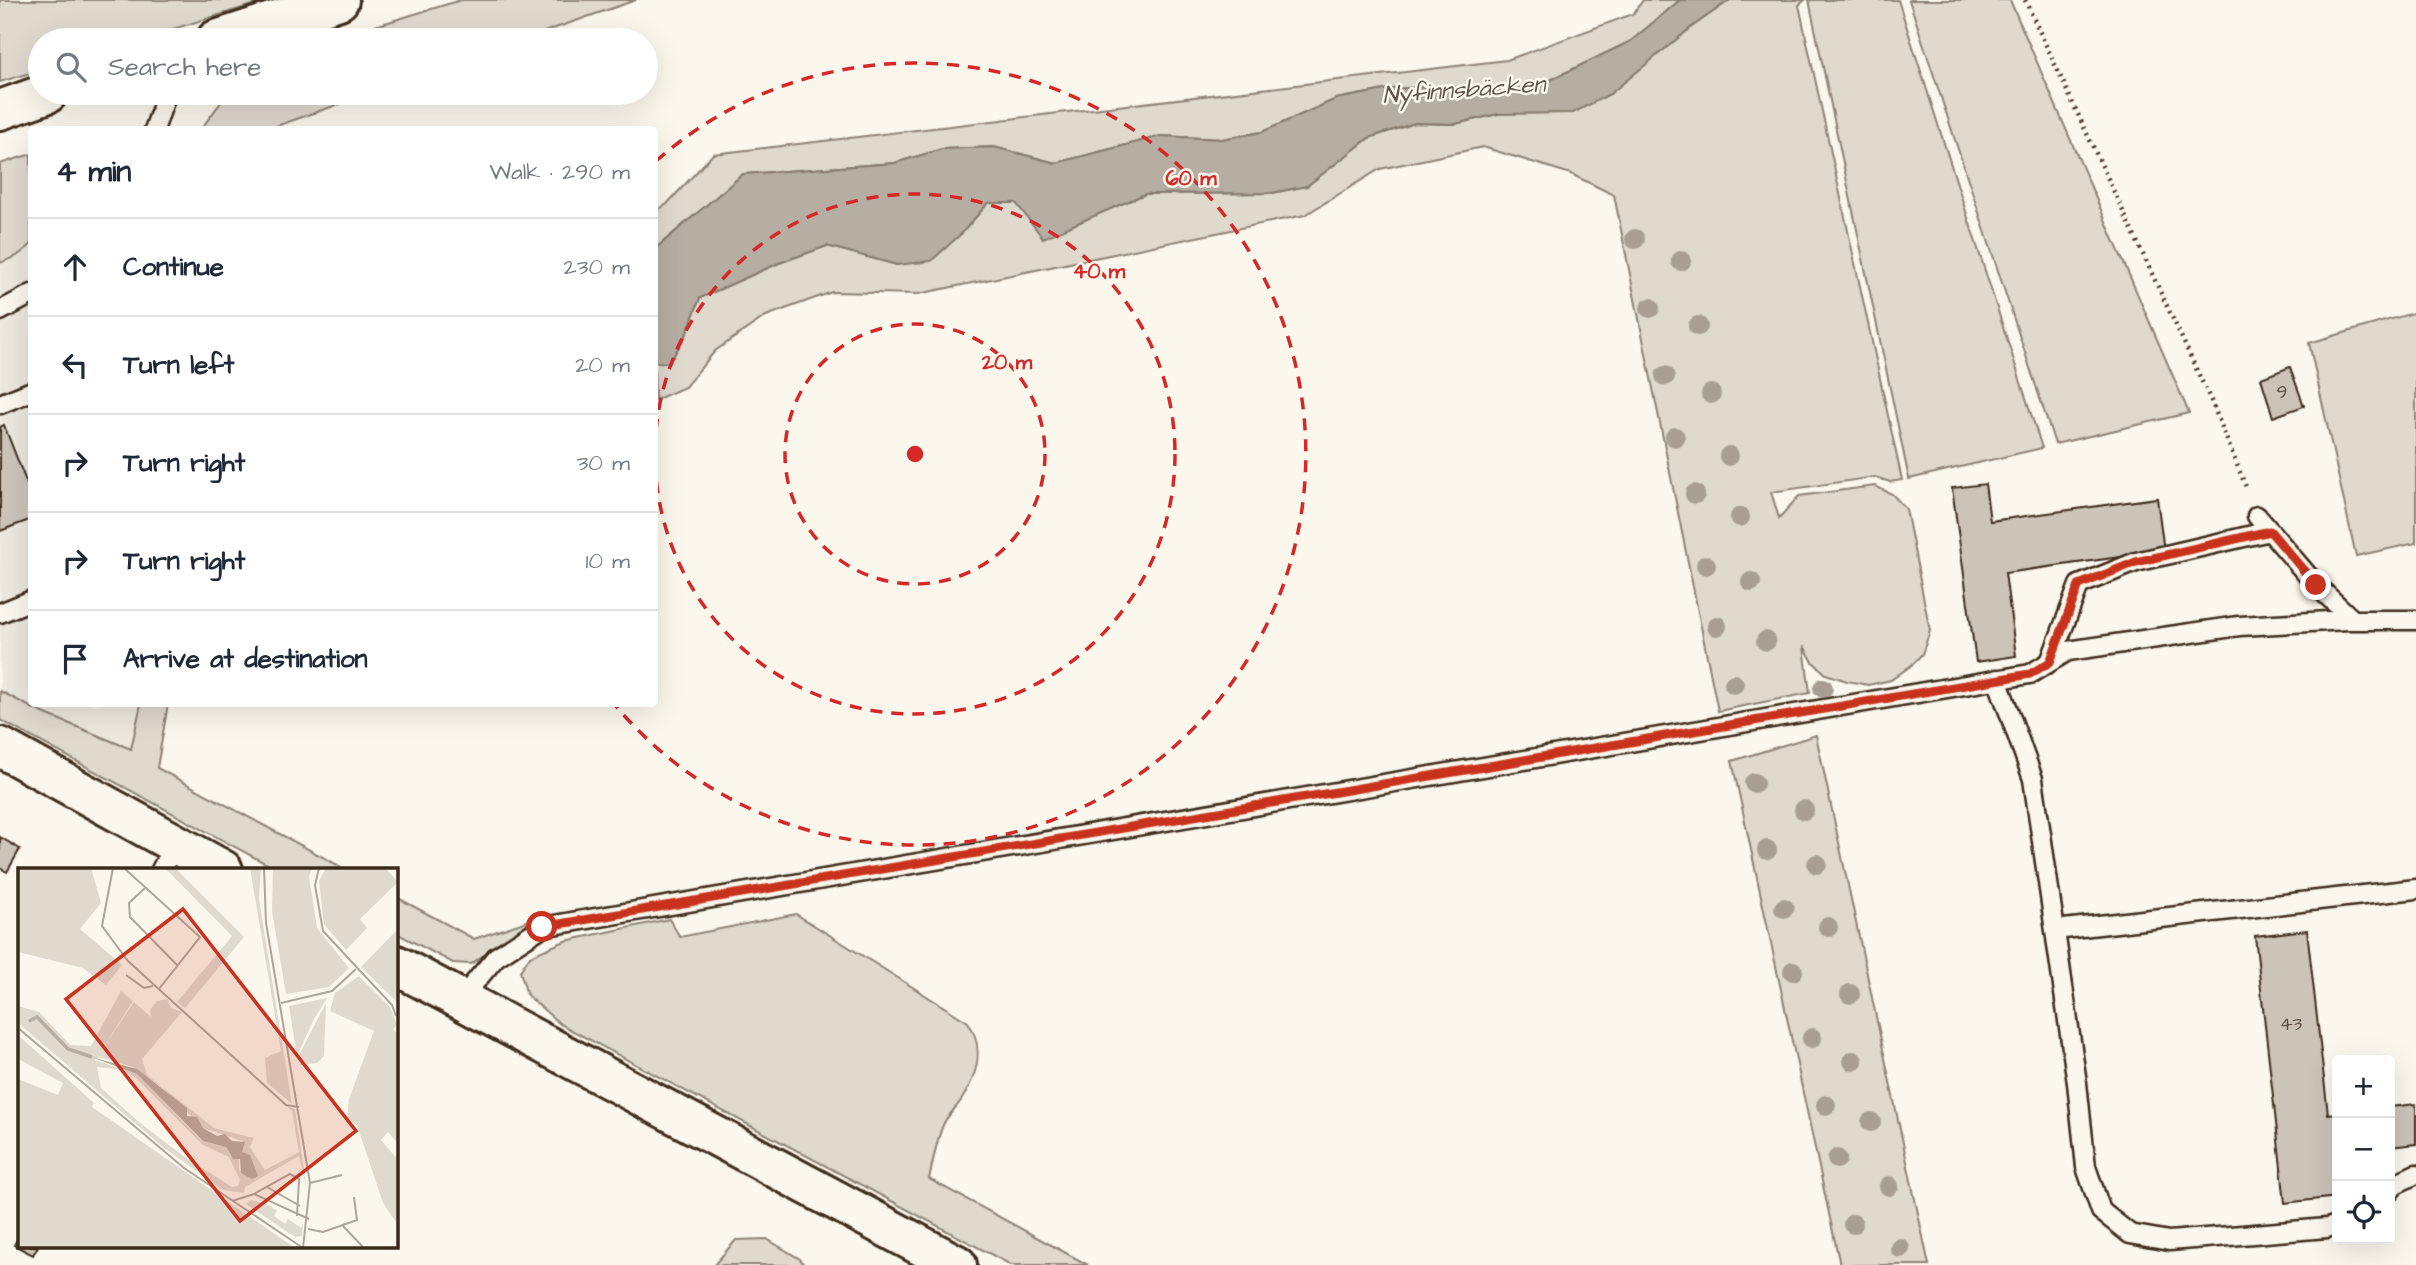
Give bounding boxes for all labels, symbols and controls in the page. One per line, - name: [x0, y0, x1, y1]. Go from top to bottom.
- search box: [28, 28, 658, 105]
- icon: search: [52, 48, 90, 86]
- text: Search here: [108, 49, 261, 85]
- water label: Nyfinnsbäcken: [1382, 67, 1548, 113]
- text: 4 min: [56, 151, 131, 193]
- text: Walk · 290 m: [489, 156, 630, 188]
- text: 60 m: [1165, 164, 1217, 193]
- icon: ahead: [56, 248, 94, 286]
- text: Continue: [123, 249, 224, 285]
- text: 230 m: [564, 251, 630, 283]
- text: 40 m: [1073, 257, 1126, 286]
- icon: left: [56, 346, 94, 384]
- text: Turn left: [123, 347, 234, 383]
- text: 20 m: [981, 348, 1033, 377]
- text: 20 m: [575, 349, 630, 381]
- house number: 9: [2277, 379, 2287, 406]
- centre of rings: [903, 442, 927, 466]
- icon: right: [56, 444, 94, 482]
- text: Turn right: [123, 445, 245, 481]
- text: 30 m: [577, 447, 630, 479]
- icon: right: [56, 542, 94, 580]
- text: Turn right: [123, 543, 245, 579]
- text: 10 m: [585, 545, 630, 577]
- route end: [2300, 569, 2331, 600]
- icon: arrive: [56, 640, 94, 678]
- text: Arrive at destination: [123, 641, 368, 677]
- inset map: [18, 868, 397, 1248]
- route start: [526, 911, 557, 942]
- house number: 43: [2280, 1011, 2303, 1038]
- map controls: [2332, 1055, 2395, 1244]
- button: +: [2332, 1055, 2395, 1118]
- button: −: [2332, 1118, 2395, 1181]
- button: locate: [2332, 1181, 2395, 1244]

